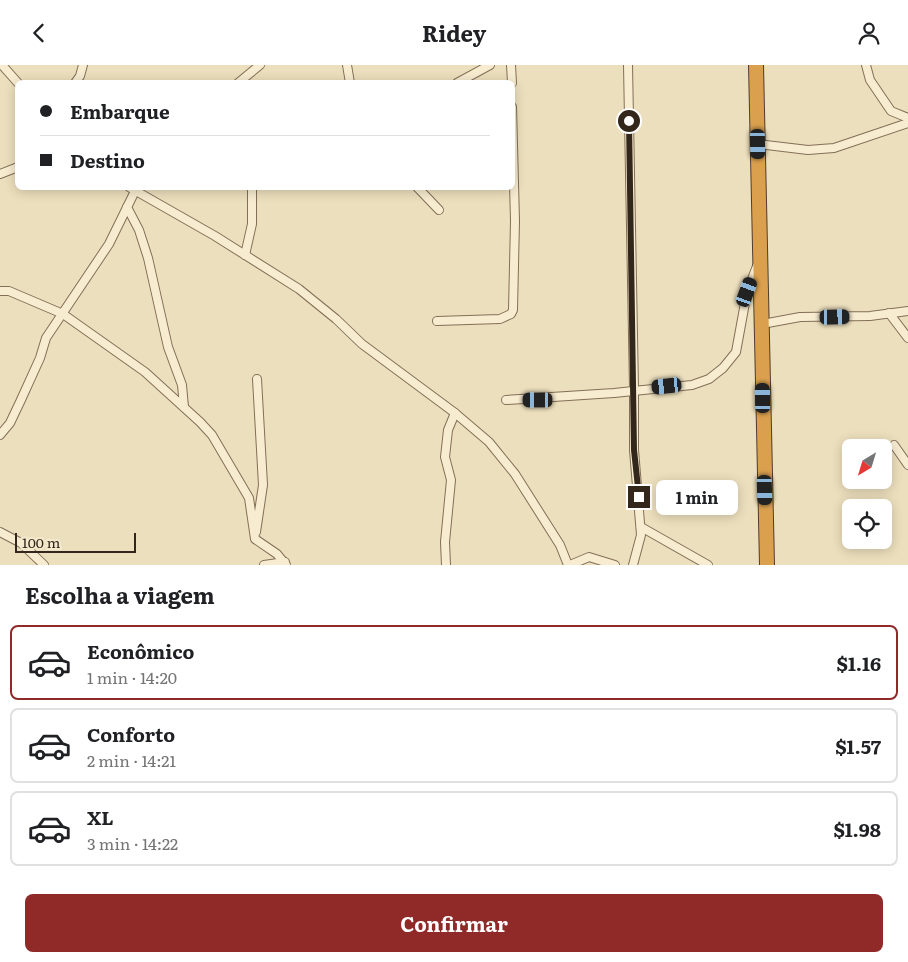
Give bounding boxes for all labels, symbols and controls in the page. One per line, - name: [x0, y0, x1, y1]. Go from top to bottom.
- text: Ridey: [422, 16, 486, 49]
- icon: back: [25, 19, 53, 47]
- icon: person: [855, 19, 883, 47]
- text: Embarque: [70, 97, 170, 125]
- route start: [618, 110, 640, 132]
- car: [750, 129, 765, 159]
- text: Destino: [70, 146, 145, 174]
- car: [734, 275, 759, 309]
- car: [819, 309, 850, 325]
- car: [651, 377, 682, 395]
- car: [755, 383, 770, 413]
- car: [523, 393, 553, 408]
- north arrow: [842, 439, 892, 489]
- map controls: [842, 439, 892, 549]
- car: [756, 475, 773, 505]
- callout: 1 min: [656, 479, 739, 515]
- text: 1 min: [676, 485, 718, 509]
- route end: [628, 486, 650, 508]
- button: locate: [842, 499, 892, 549]
- scale bar: [15, 529, 136, 553]
- text: 100 m: [22, 532, 60, 552]
- text: Escolha a viagem: [25, 578, 215, 611]
- text: Econômico: [87, 637, 194, 665]
- icon: car: [27, 640, 72, 685]
- text: $1.16: [837, 649, 881, 677]
- text: 1 min · 14:20: [87, 665, 177, 689]
- text: Conforto: [87, 720, 175, 748]
- icon: car: [27, 723, 72, 768]
- text: $1.57: [835, 732, 881, 760]
- text: 2 min · 14:21: [87, 748, 176, 772]
- text: XL: [87, 803, 114, 831]
- icon: car: [27, 806, 72, 851]
- text: $1.98: [833, 815, 881, 843]
- text: 3 min · 14:22: [87, 831, 178, 855]
- button: Confirmar: [25, 894, 883, 952]

